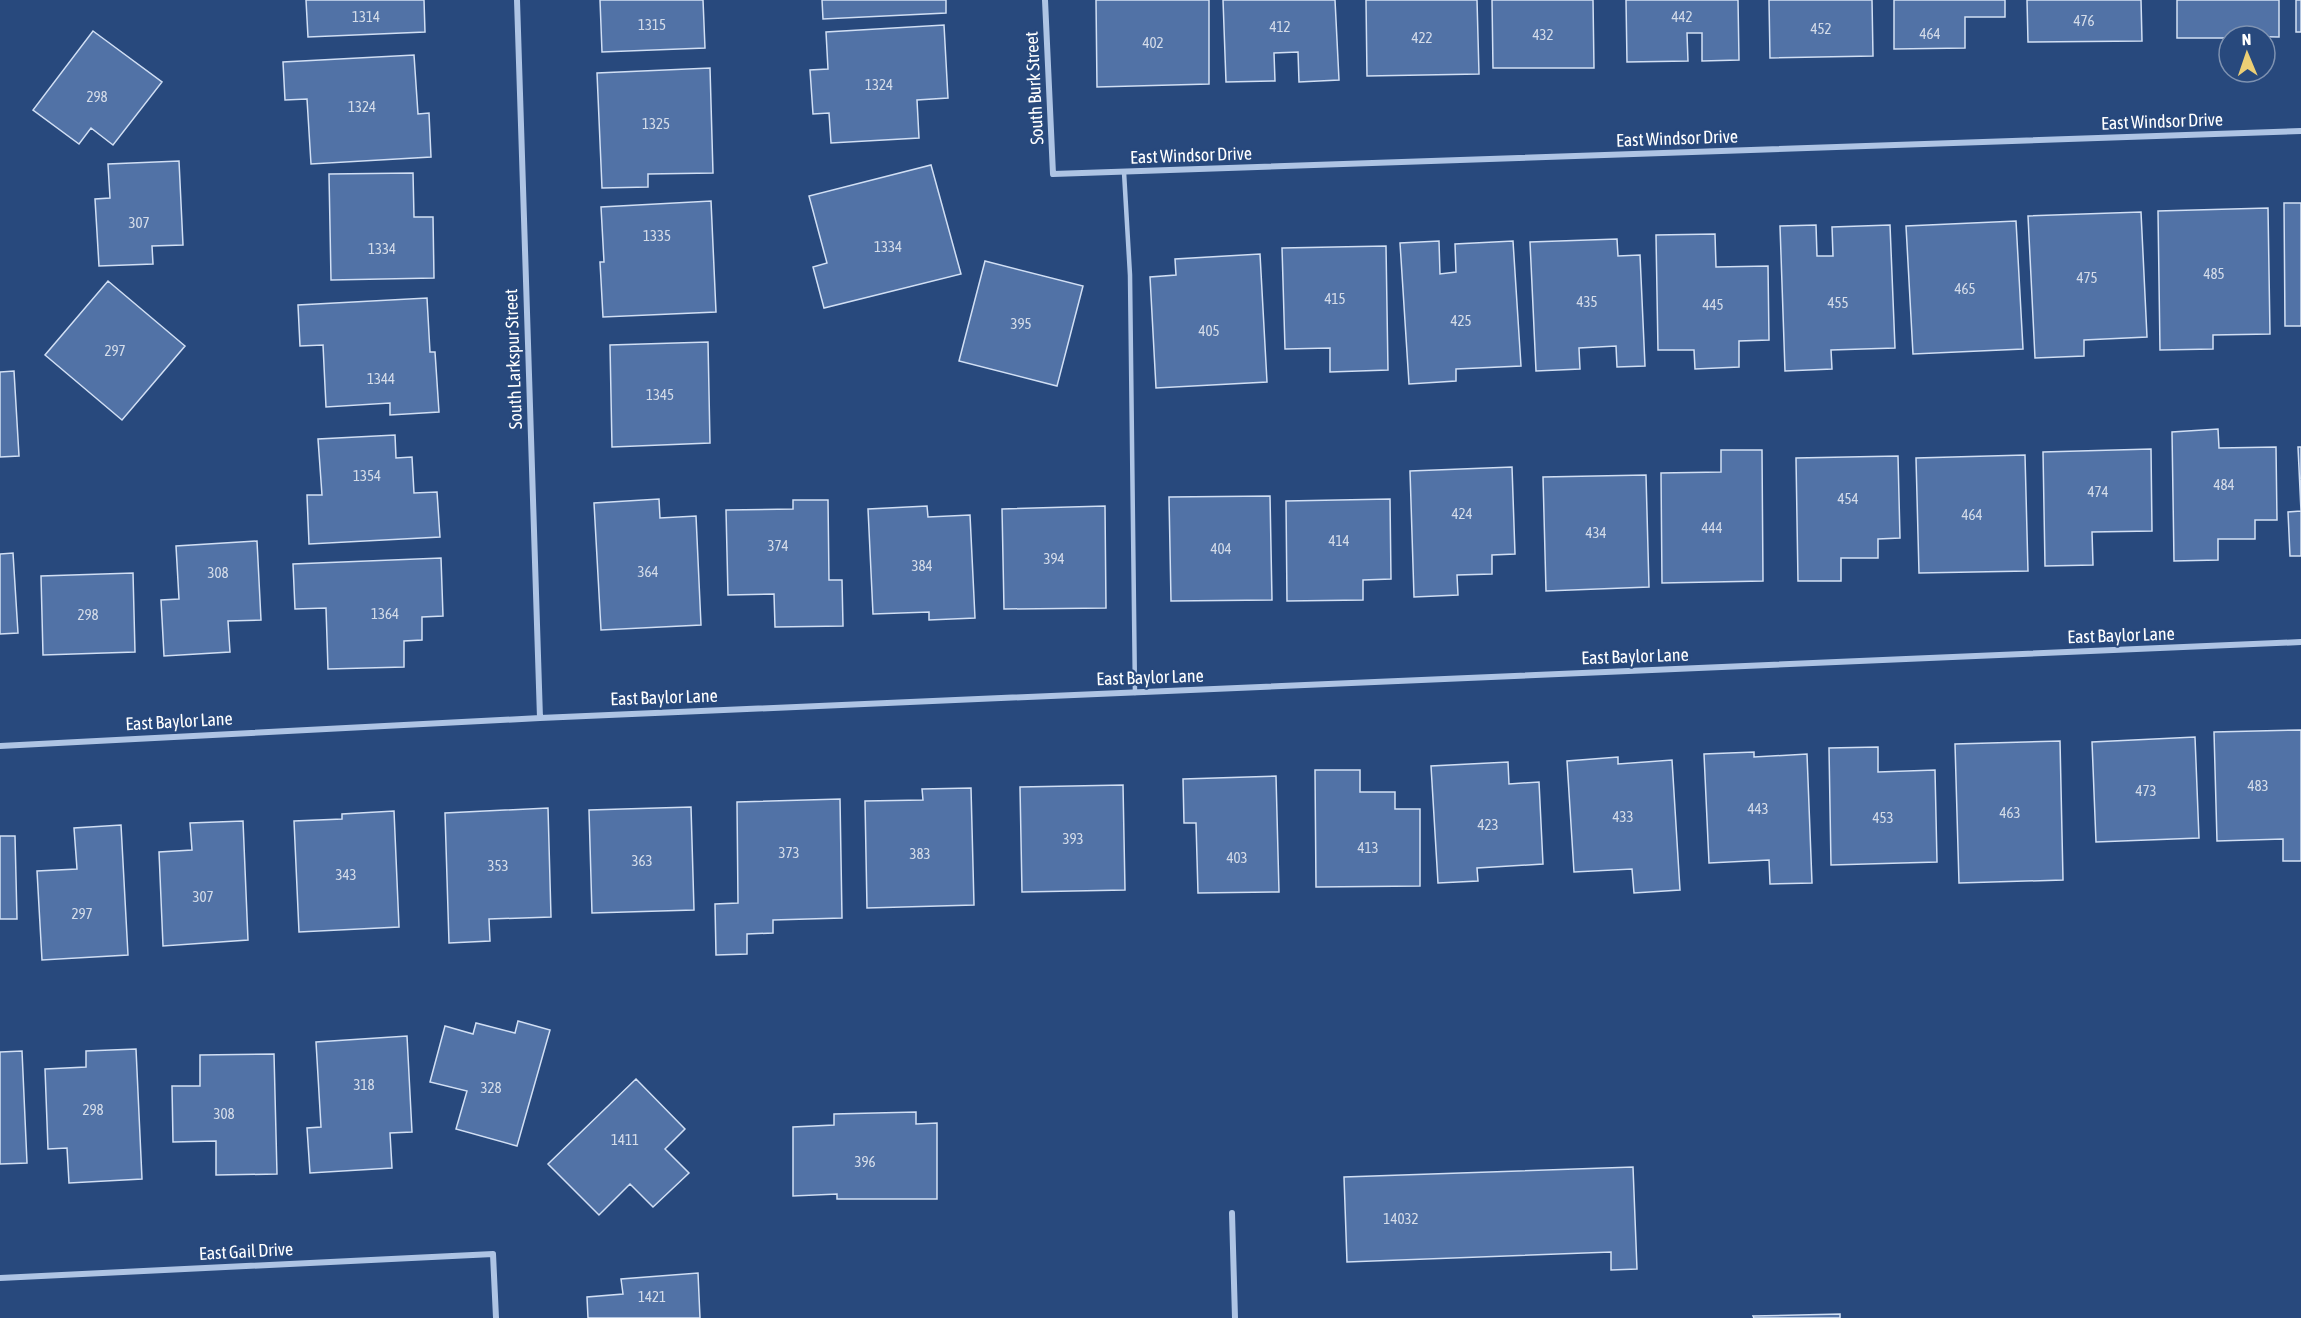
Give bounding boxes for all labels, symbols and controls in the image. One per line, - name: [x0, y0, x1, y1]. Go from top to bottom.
- house number: 1314: [352, 8, 380, 25]
- house number: 442: [1671, 8, 1693, 25]
- house number: 476: [2073, 12, 2095, 29]
- house number: 1315: [638, 16, 666, 33]
- house number: 412: [1269, 18, 1291, 35]
- house number: 452: [1810, 20, 1832, 37]
- north arrow: [2217, 24, 2277, 84]
- house number: 464: [1919, 25, 1941, 42]
- house number: 432: [1532, 26, 1554, 43]
- house number: 422: [1411, 29, 1433, 46]
- text: N: [2241, 30, 2252, 48]
- street label: South Burk Street: [1021, 31, 1047, 145]
- house number: 402: [1142, 34, 1164, 51]
- house number: 1324: [865, 76, 893, 93]
- house number: 298: [86, 88, 108, 105]
- house number: 1324: [348, 98, 376, 115]
- street label: East Windsor Drive: [2101, 108, 2223, 134]
- house number: 1325: [642, 115, 670, 132]
- street label: East Windsor Drive: [1616, 125, 1738, 151]
- street label: East Windsor Drive: [1130, 142, 1252, 168]
- house number: 307: [128, 214, 150, 231]
- house number: 1335: [643, 227, 671, 244]
- house number: 1334: [874, 238, 902, 255]
- house number: 1334: [368, 240, 396, 257]
- house number: 485: [2203, 265, 2225, 282]
- house number: 475: [2076, 269, 2098, 286]
- house number: 465: [1954, 280, 1976, 297]
- street label: South Larkspur Street: [500, 288, 526, 430]
- house number: 415: [1324, 290, 1346, 307]
- house number: 435: [1576, 293, 1598, 310]
- house number: 455: [1827, 294, 1849, 311]
- house number: 445: [1702, 296, 1724, 313]
- house number: 425: [1450, 312, 1472, 329]
- house number: 395: [1010, 315, 1032, 332]
- house number: 405: [1198, 322, 1220, 339]
- house number: 297: [104, 342, 126, 359]
- house number: 1344: [367, 370, 395, 387]
- house number: 1345: [646, 386, 674, 403]
- house number: 1354: [353, 467, 381, 484]
- house number: 484: [2213, 476, 2235, 493]
- house number: 474: [2087, 483, 2109, 500]
- house number: 454: [1837, 490, 1859, 507]
- house number: 424: [1451, 505, 1473, 522]
- house number: 464: [1961, 506, 1983, 523]
- house number: 444: [1701, 519, 1723, 536]
- house number: 434: [1585, 524, 1607, 541]
- house number: 414: [1328, 532, 1350, 549]
- house number: 374: [767, 537, 789, 554]
- house number: 404: [1210, 540, 1232, 557]
- house number: 394: [1043, 550, 1065, 567]
- house number: 384: [911, 557, 933, 574]
- house number: 364: [637, 563, 659, 580]
- house number: 308: [207, 564, 229, 581]
- house number: 1364: [371, 605, 399, 622]
- house number: 298: [77, 606, 99, 623]
- street label: East Baylor Lane: [2067, 623, 2175, 647]
- street label: East Baylor Lane: [1581, 644, 1689, 668]
- street label: East Baylor Lane: [1096, 665, 1204, 689]
- street label: East Baylor Lane: [610, 685, 718, 709]
- street label: East Baylor Lane: [125, 708, 233, 734]
- house number: 483: [2247, 777, 2269, 794]
- house number: 473: [2135, 782, 2157, 799]
- house number: 443: [1747, 800, 1769, 817]
- house number: 463: [1999, 804, 2021, 821]
- house number: 433: [1612, 808, 1634, 825]
- house number: 453: [1872, 809, 1894, 826]
- house number: 423: [1477, 816, 1499, 833]
- house number: 393: [1062, 830, 1084, 847]
- house number: 413: [1357, 839, 1379, 856]
- house number: 373: [778, 844, 800, 861]
- house number: 383: [909, 845, 931, 862]
- house number: 403: [1226, 849, 1248, 866]
- house number: 363: [631, 852, 653, 869]
- house number: 353: [487, 857, 509, 874]
- house number: 343: [335, 866, 357, 883]
- house number: 307: [192, 888, 214, 905]
- house number: 297: [71, 905, 93, 922]
- house number: 318: [353, 1076, 375, 1093]
- house number: 328: [480, 1079, 502, 1096]
- house number: 298: [82, 1101, 104, 1118]
- house number: 308: [213, 1105, 235, 1122]
- house number: 1411: [611, 1131, 639, 1148]
- house number: 396: [854, 1153, 876, 1170]
- house number: 14032: [1383, 1210, 1419, 1227]
- street label: East Gail Drive: [198, 1238, 294, 1264]
- house number: 1421: [638, 1288, 666, 1305]

